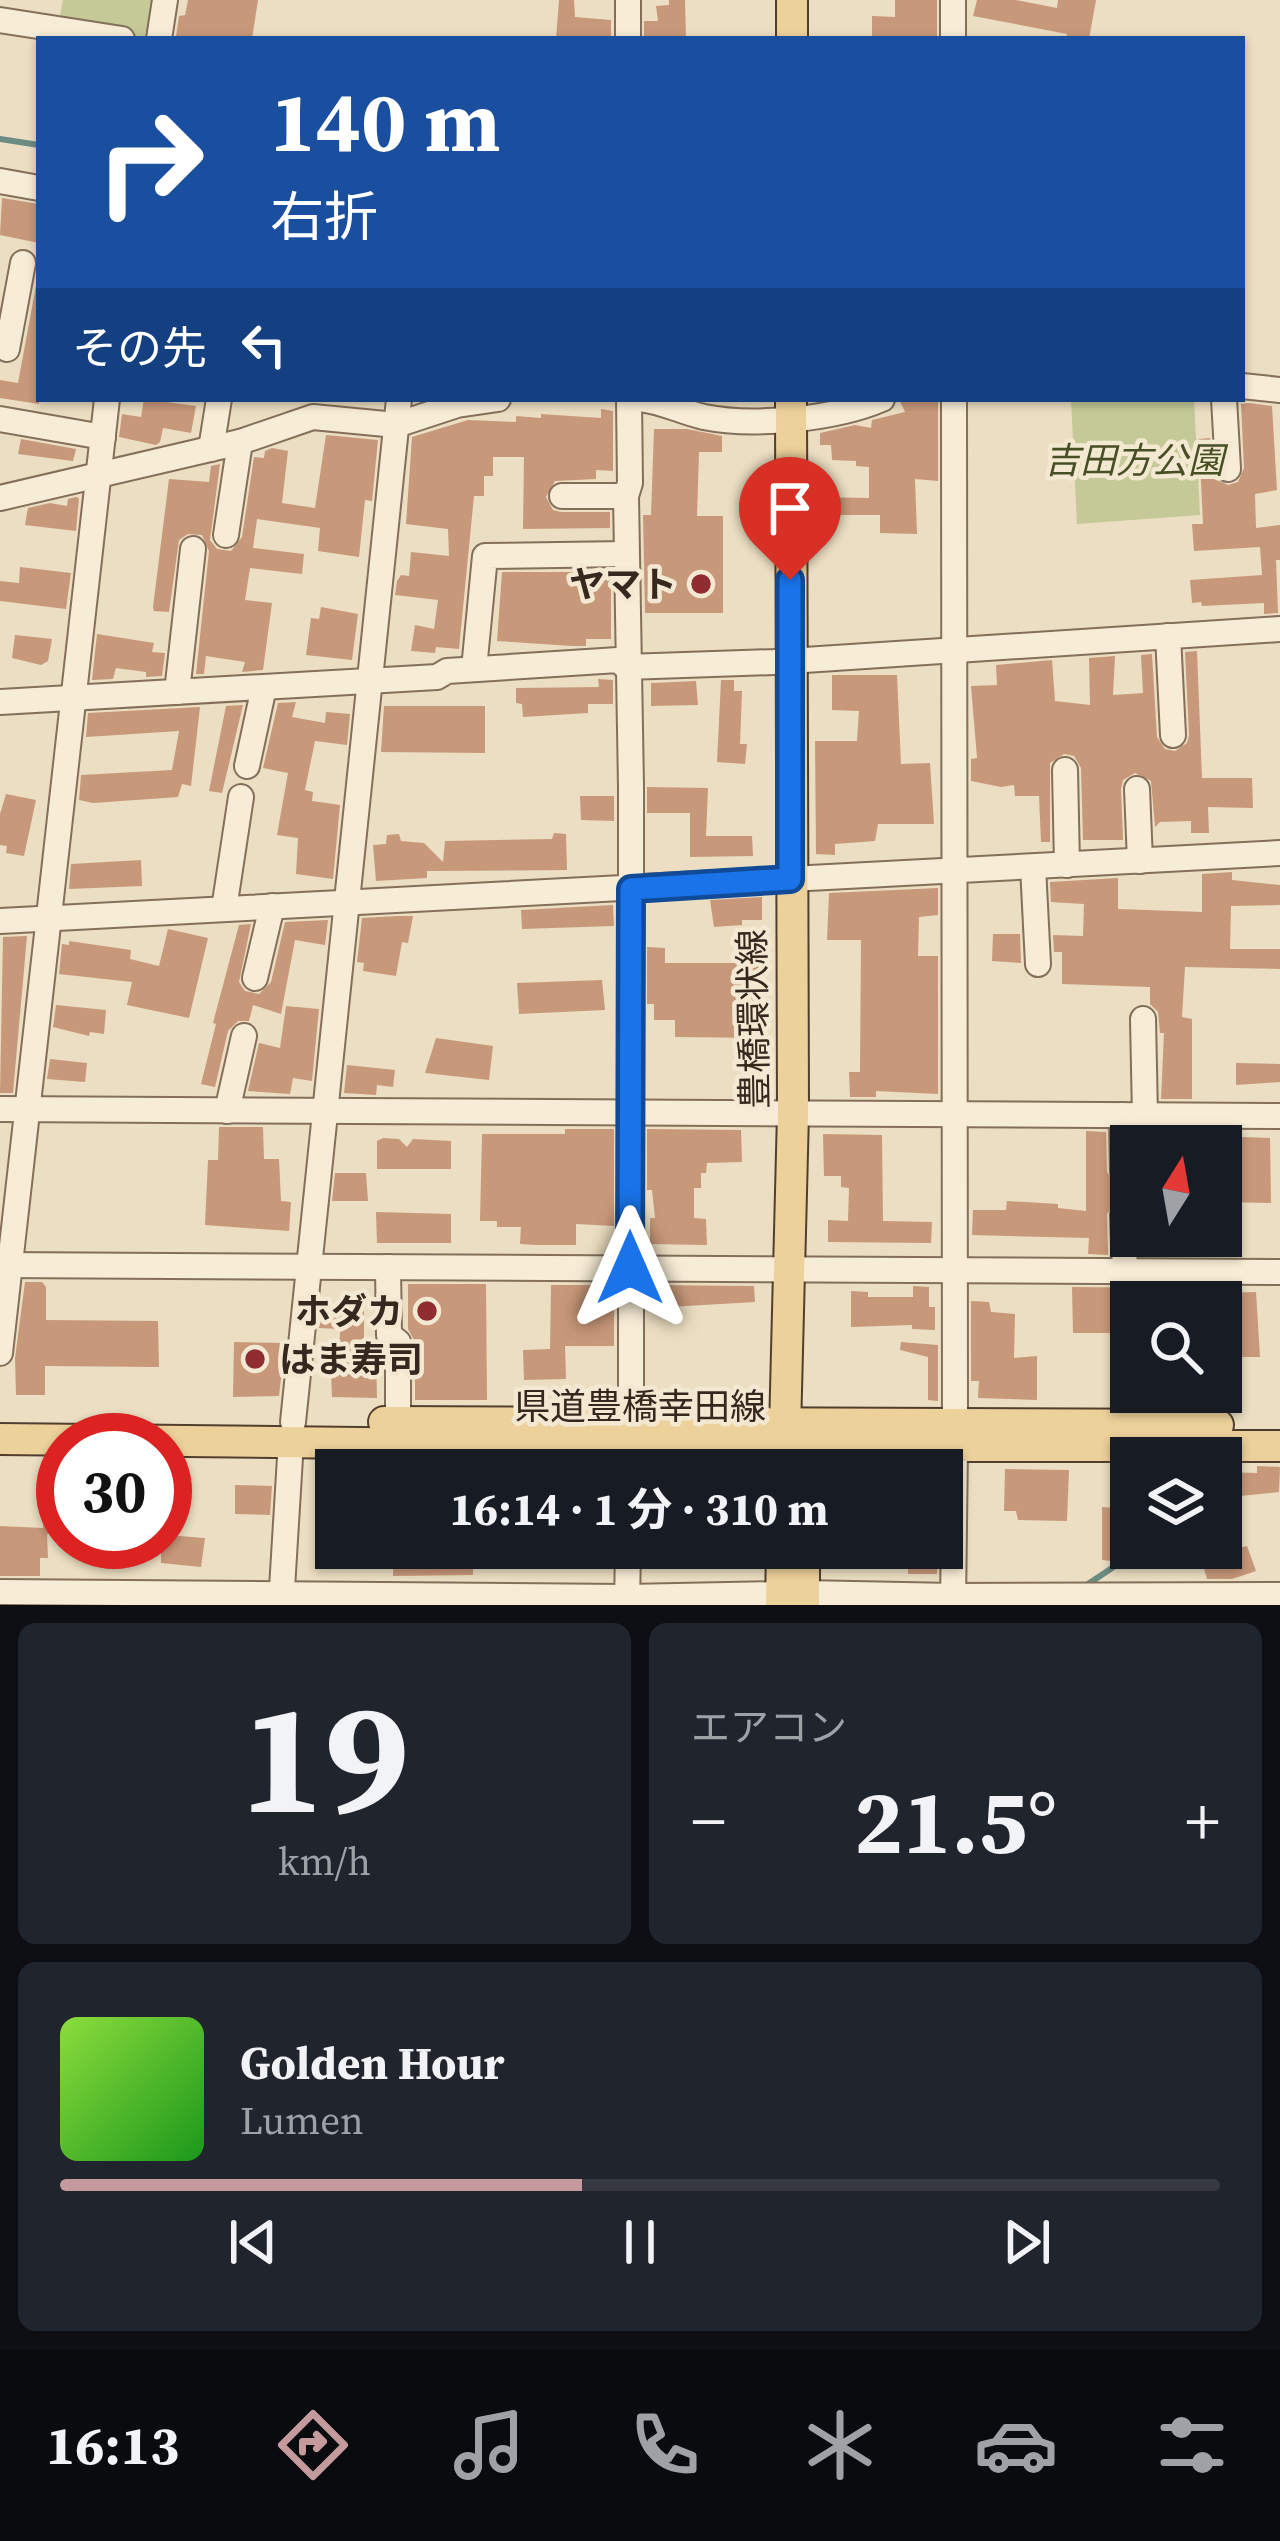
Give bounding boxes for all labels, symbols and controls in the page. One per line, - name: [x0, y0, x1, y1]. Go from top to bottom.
- text: 140 m: [270, 64, 501, 179]
- icon: right: [72, 84, 228, 240]
- text: 右折: [270, 180, 378, 254]
- icon: left: [231, 312, 297, 378]
- text: その先: [72, 317, 207, 379]
- park label: 吉田方公園: [1044, 436, 1229, 485]
- pin: [739, 457, 841, 580]
- icon: arrive: [757, 475, 823, 541]
- place label: ヤマト: [569, 560, 677, 609]
- marker: ヤマト: [688, 571, 714, 597]
- street label: 豊橋環状線: [727, 929, 780, 1109]
- north arrow: [1110, 1125, 1242, 1257]
- map controls: [1110, 1125, 1242, 1569]
- position arrow: [567, 1205, 693, 1331]
- button: search: [1110, 1281, 1242, 1413]
- place label: ホダカ: [295, 1287, 403, 1336]
- marker: ホダカ: [414, 1298, 440, 1324]
- place label: はま寿司: [279, 1335, 423, 1384]
- marker: はま寿司: [242, 1346, 268, 1372]
- street label: 県道豊橋幸田線: [514, 1382, 766, 1431]
- speed limit sign: 30: [36, 1413, 192, 1569]
- button: layers: [1110, 1437, 1242, 1569]
- text: 16:14 · 1 分 · 310 m: [449, 1478, 829, 1540]
- text: 19: [240, 1650, 409, 1864]
- text: エアコン: [691, 1701, 847, 1754]
- text: 21.5°: [854, 1760, 1057, 1883]
- text: −: [691, 1776, 726, 1866]
- text: +: [1185, 1776, 1220, 1866]
- text: km/h: [278, 1835, 371, 1888]
- text: Golden Hour: [240, 2032, 504, 2094]
- text: Lumen: [240, 2094, 364, 2147]
- icon: previous: [220, 2209, 286, 2275]
- icon: pause: [607, 2209, 673, 2275]
- icon: next: [994, 2209, 1060, 2275]
- icon: directions: [271, 2403, 355, 2487]
- icon: music: [447, 2403, 531, 2487]
- icon: phone: [623, 2403, 707, 2487]
- icon: climate: [798, 2403, 882, 2487]
- icon: car: [974, 2403, 1058, 2487]
- icon: filters: [1150, 2403, 1234, 2487]
- text: 16:13: [46, 2408, 179, 2482]

